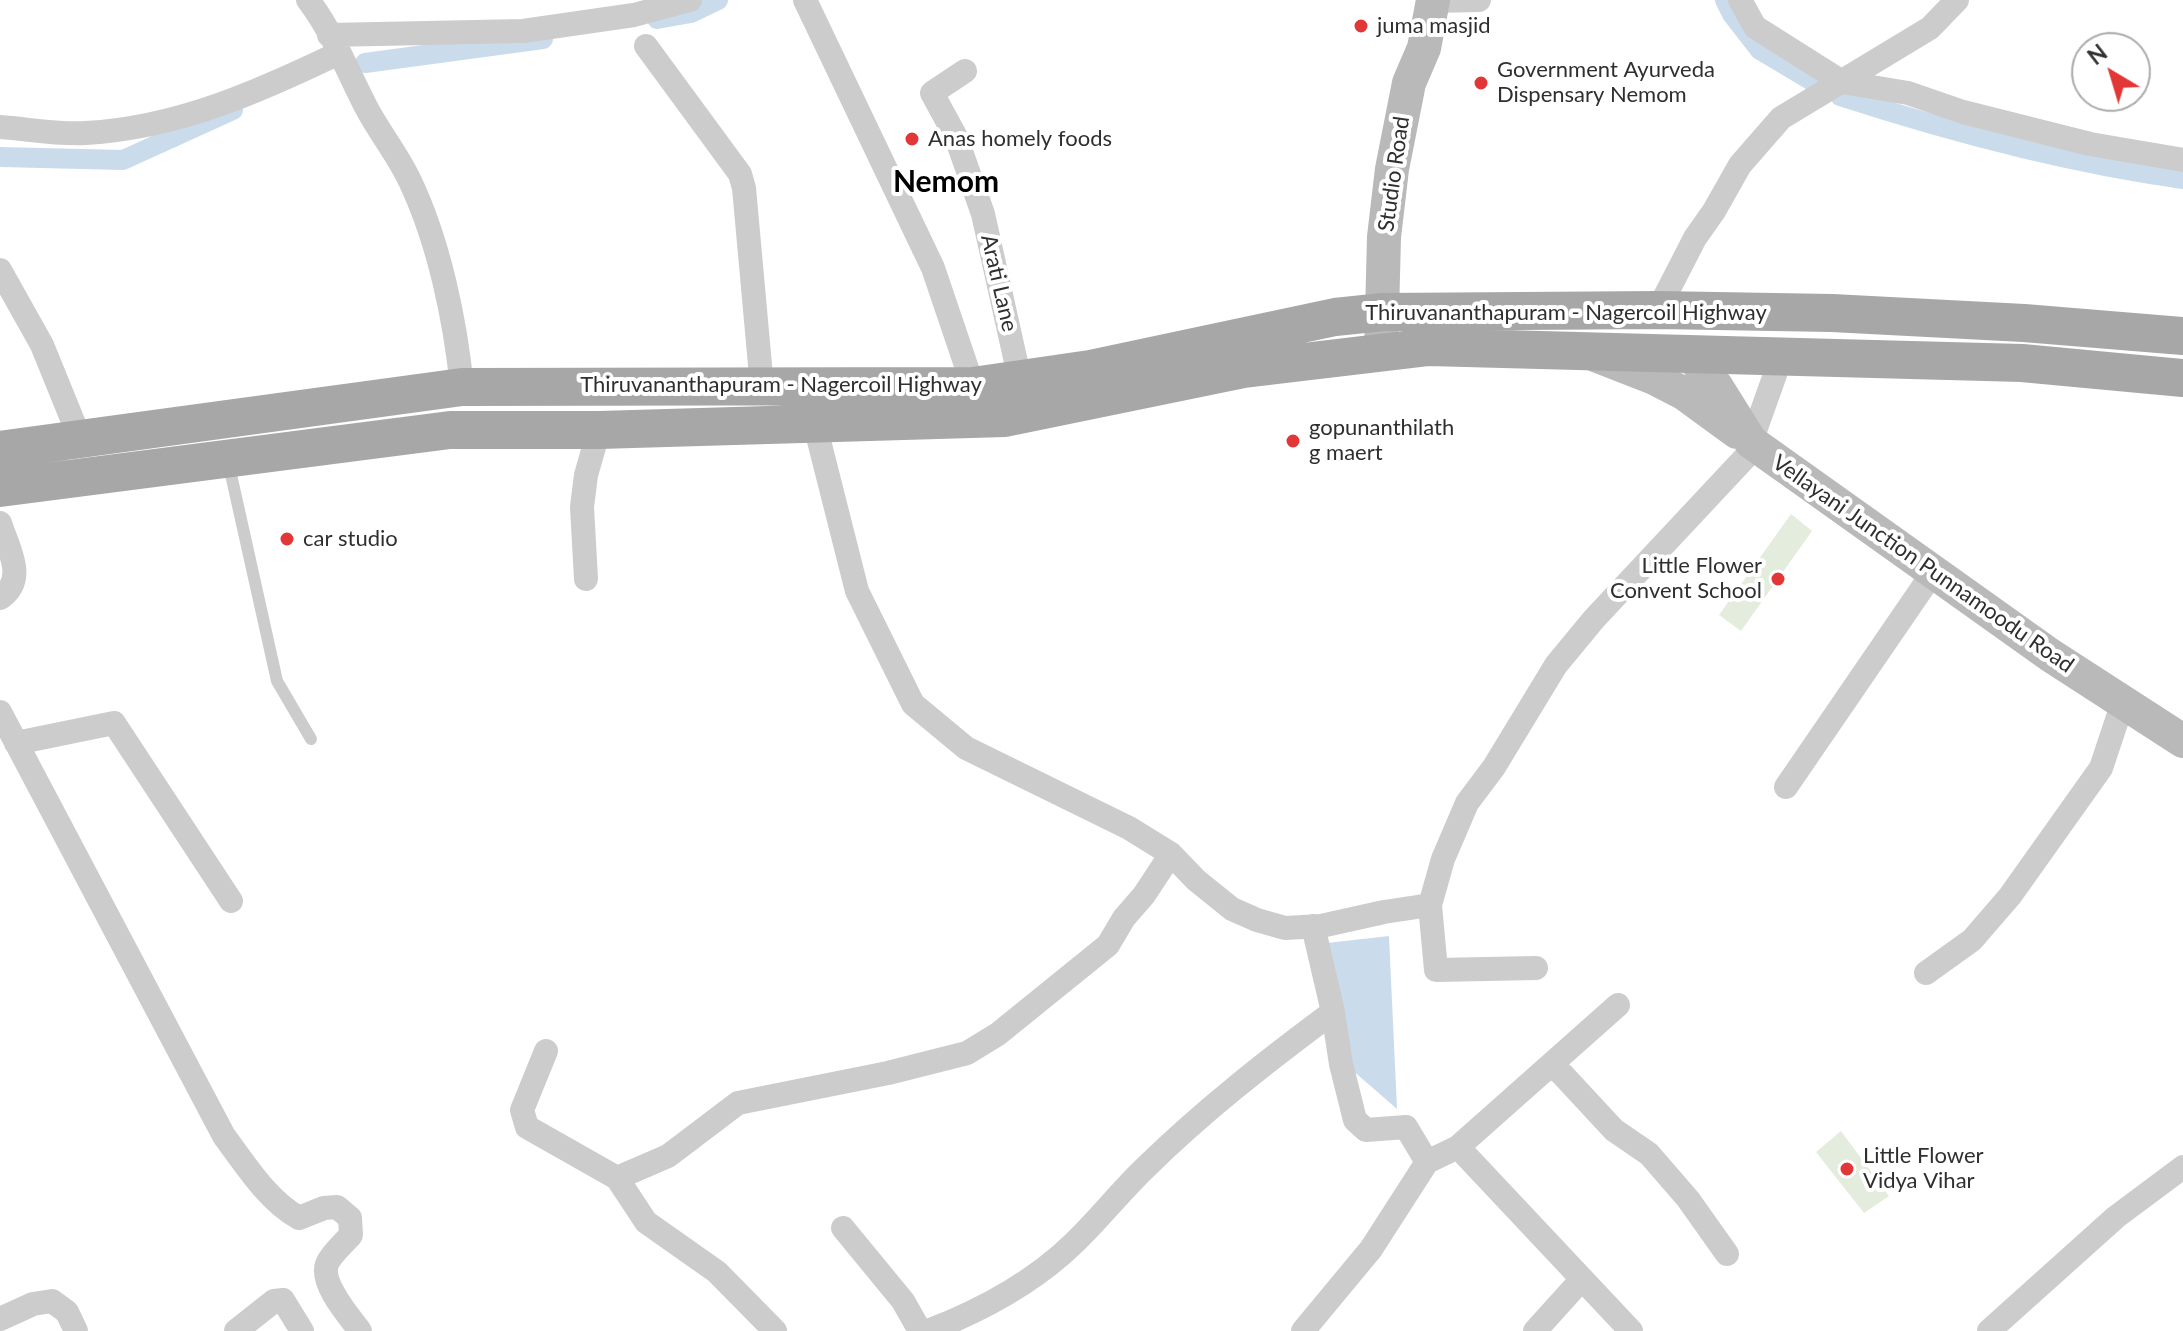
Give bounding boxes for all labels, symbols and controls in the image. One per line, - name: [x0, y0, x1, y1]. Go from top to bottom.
- place label: juma masjid: [1377, 13, 1491, 39]
- marker: juma masjid: [1352, 17, 1370, 35]
- north arrow: [2071, 32, 2151, 112]
- text: N: [2082, 38, 2112, 70]
- place label: Government Ayurveda Dispensary Nemom: [1497, 57, 1715, 108]
- marker: Government Ayurveda Dispensary Nemom: [1472, 74, 1490, 92]
- street label: Studio Road: [1373, 115, 1415, 233]
- place label: Anas homely foods: [928, 126, 1112, 152]
- marker: Anas homely foods: [903, 130, 921, 148]
- district label: Nemom: [893, 164, 999, 200]
- street label: Arati Lane: [975, 232, 1023, 334]
- street label: Thiruvananthapuram - Nagercoil Highway: [1365, 300, 1767, 326]
- street label: Thiruvananthapuram - Nagercoil Highway: [580, 372, 982, 398]
- place label: gopunanthilath g maert: [1309, 415, 1454, 466]
- marker: gopunanthilath g maert: [1284, 432, 1302, 450]
- street label: Vellayani Junction Punnamoodu Road: [1767, 449, 2079, 679]
- place label: car studio: [303, 526, 398, 552]
- marker: car studio: [278, 530, 296, 548]
- place label: Little Flower Convent School: [1610, 553, 1762, 604]
- marker: Little Flower Convent School: [1769, 570, 1787, 588]
- place label: Little Flower Vidya Vihar: [1863, 1143, 1984, 1194]
- marker: Little Flower Vidya Vihar: [1838, 1160, 1856, 1178]

